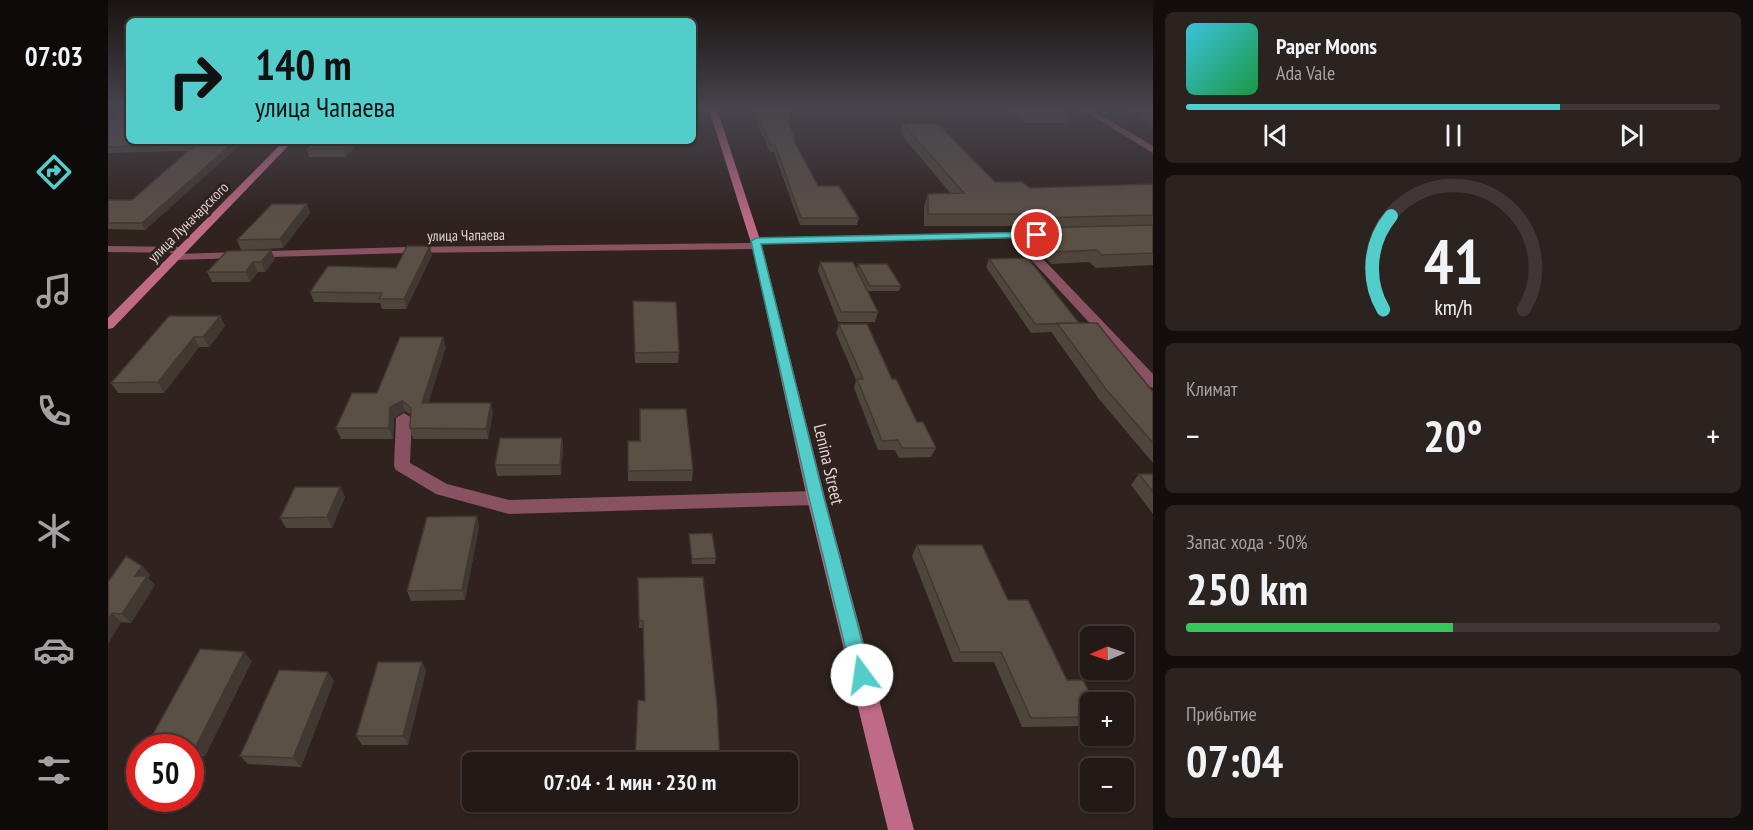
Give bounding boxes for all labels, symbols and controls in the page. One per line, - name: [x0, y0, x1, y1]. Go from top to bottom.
- text: Paper Moons: [1276, 32, 1377, 60]
- text: 140 m: [255, 37, 352, 92]
- text: 07:03: [25, 39, 83, 73]
- icon: right: [156, 42, 234, 120]
- text: Ada Vale: [1276, 60, 1335, 86]
- text: улица Чапаева: [255, 90, 395, 124]
- icon: previous: [1259, 119, 1292, 152]
- icon: pause: [1437, 119, 1470, 152]
- icon: next: [1615, 119, 1648, 152]
- icon: directions: [33, 151, 75, 193]
- street label: улица Луначарского: [144, 178, 232, 266]
- pin: [1011, 209, 1062, 260]
- icon: arrive: [1020, 218, 1053, 251]
- text: 41: [1423, 220, 1483, 301]
- street label: улица Чапаева: [427, 225, 505, 245]
- icon: music: [33, 270, 75, 312]
- text: km/h: [1434, 293, 1472, 321]
- text: Климат: [1186, 376, 1237, 402]
- icon: phone: [33, 390, 75, 432]
- text: 20°: [1423, 406, 1483, 464]
- text: −: [1186, 414, 1200, 457]
- text: +: [1706, 414, 1720, 457]
- street label: Lenina Street: [809, 421, 849, 507]
- icon: climate: [33, 510, 75, 552]
- text: Запас хода · 50%: [1186, 529, 1307, 555]
- text: 250 km: [1186, 559, 1308, 617]
- north arrow: [1080, 626, 1134, 680]
- map controls: [1080, 626, 1134, 812]
- icon: car: [33, 629, 75, 671]
- position arrow: [830, 643, 894, 707]
- button: +: [1080, 692, 1134, 746]
- text: Прибытие: [1186, 701, 1257, 727]
- text: 07:04: [1186, 731, 1283, 789]
- speed limit sign: 50: [126, 734, 204, 812]
- icon: filters: [33, 749, 75, 791]
- button: −: [1080, 758, 1134, 812]
- text: 07:04 · 1 мин · 230 m: [544, 768, 716, 796]

